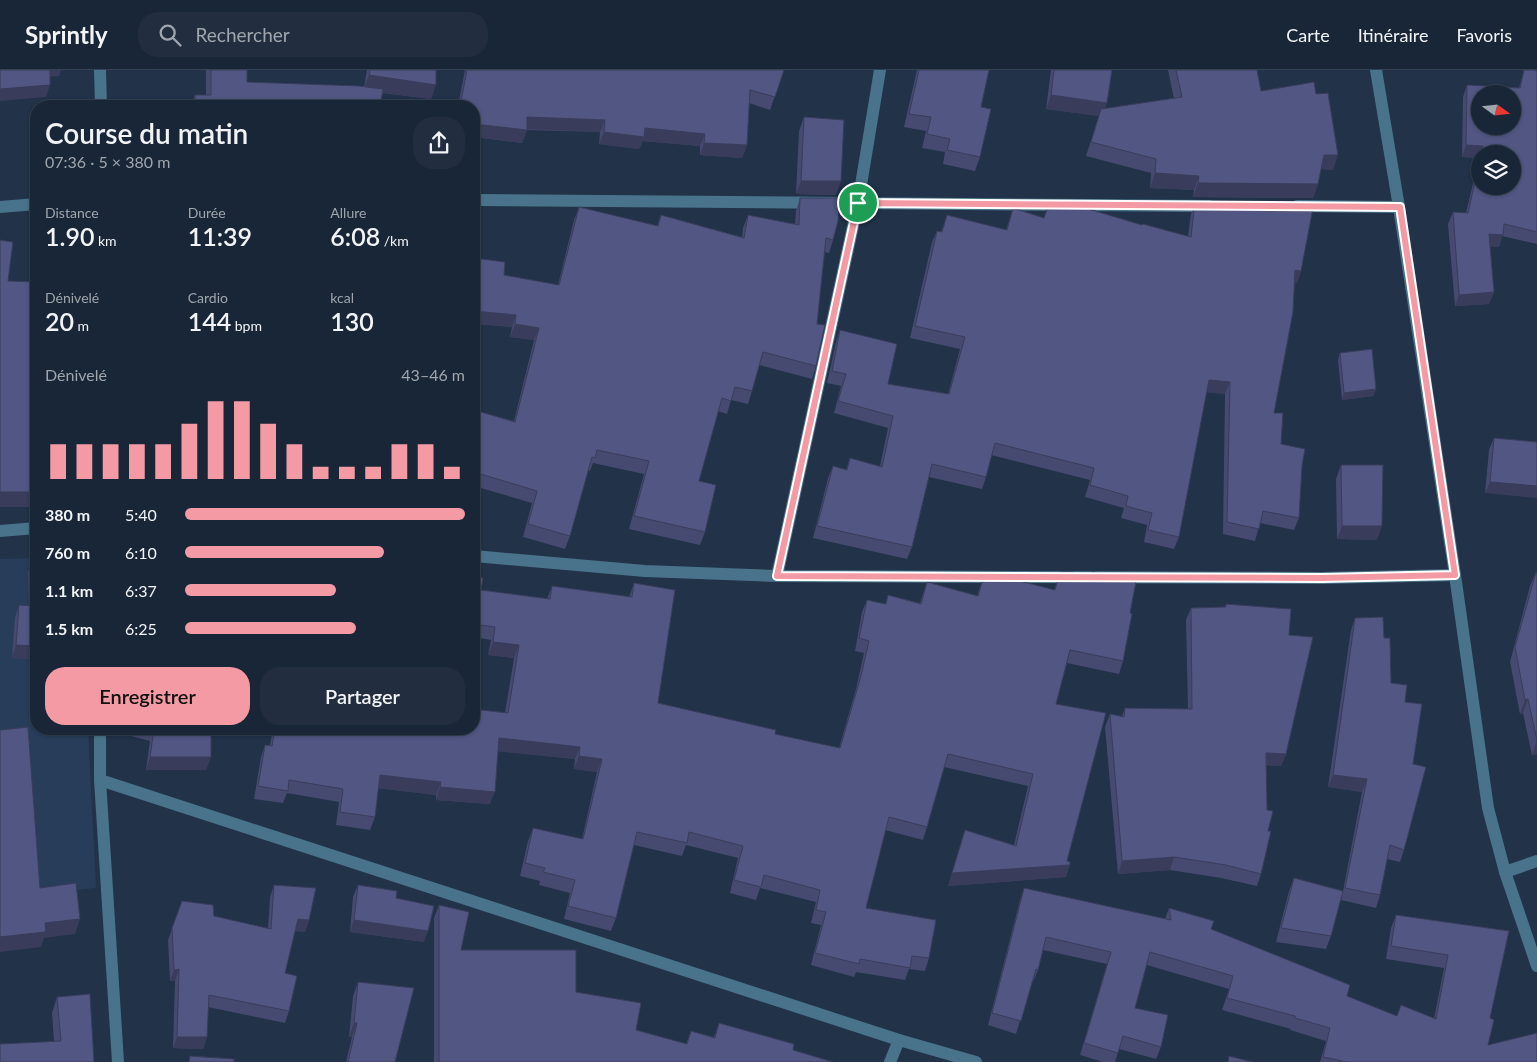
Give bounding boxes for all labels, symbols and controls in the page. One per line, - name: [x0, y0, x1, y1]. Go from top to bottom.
- search box: [138, 12, 488, 57]
- text: Sprintly: [25, 20, 108, 49]
- icon: search: [156, 21, 184, 49]
- text: Rechercher: [196, 23, 290, 46]
- text: Carte: [1286, 24, 1330, 46]
- text: Itinéraire: [1358, 24, 1428, 46]
- text: Favoris: [1456, 24, 1512, 46]
- north arrow: [1471, 85, 1521, 135]
- map controls: [1471, 85, 1521, 195]
- text: Course du matin: [45, 116, 248, 150]
- button: share: [413, 117, 465, 169]
- button: layers: [1471, 145, 1521, 195]
- text: 07:36 · 5 × 380 m: [45, 152, 170, 171]
- pin: [837, 182, 879, 224]
- icon: arrive: [844, 189, 872, 217]
- text: Distance: [45, 204, 99, 221]
- text: Durée: [188, 204, 226, 221]
- text: Allure: [330, 204, 366, 221]
- text: 1.90: [45, 221, 94, 251]
- text: 11:39: [188, 221, 252, 251]
- text: 6:08: [330, 221, 380, 251]
- text: km: [94, 232, 117, 249]
- text: /km: [380, 232, 409, 249]
- text: Dénivelé: [45, 289, 99, 306]
- text: Cardio: [188, 289, 228, 306]
- text: kcal: [330, 289, 354, 306]
- text: 20: [45, 306, 74, 336]
- text: 144: [188, 306, 231, 336]
- text: 130: [330, 306, 374, 336]
- text: m: [74, 317, 89, 334]
- text: bpm: [231, 317, 262, 334]
- text: Dénivelé: [45, 365, 107, 384]
- text: 43–46 m: [401, 365, 465, 384]
- text: 380 m: [45, 505, 90, 524]
- text: 5:40: [125, 505, 157, 524]
- text: 760 m: [45, 543, 90, 562]
- text: 6:10: [125, 543, 157, 562]
- text: 1.1 km: [45, 581, 93, 600]
- text: 6:37: [125, 581, 157, 600]
- text: 1.5 km: [45, 619, 93, 638]
- text: 6:25: [125, 619, 157, 638]
- button: Enregistrer: [45, 667, 250, 725]
- button: Partager: [260, 667, 465, 725]

